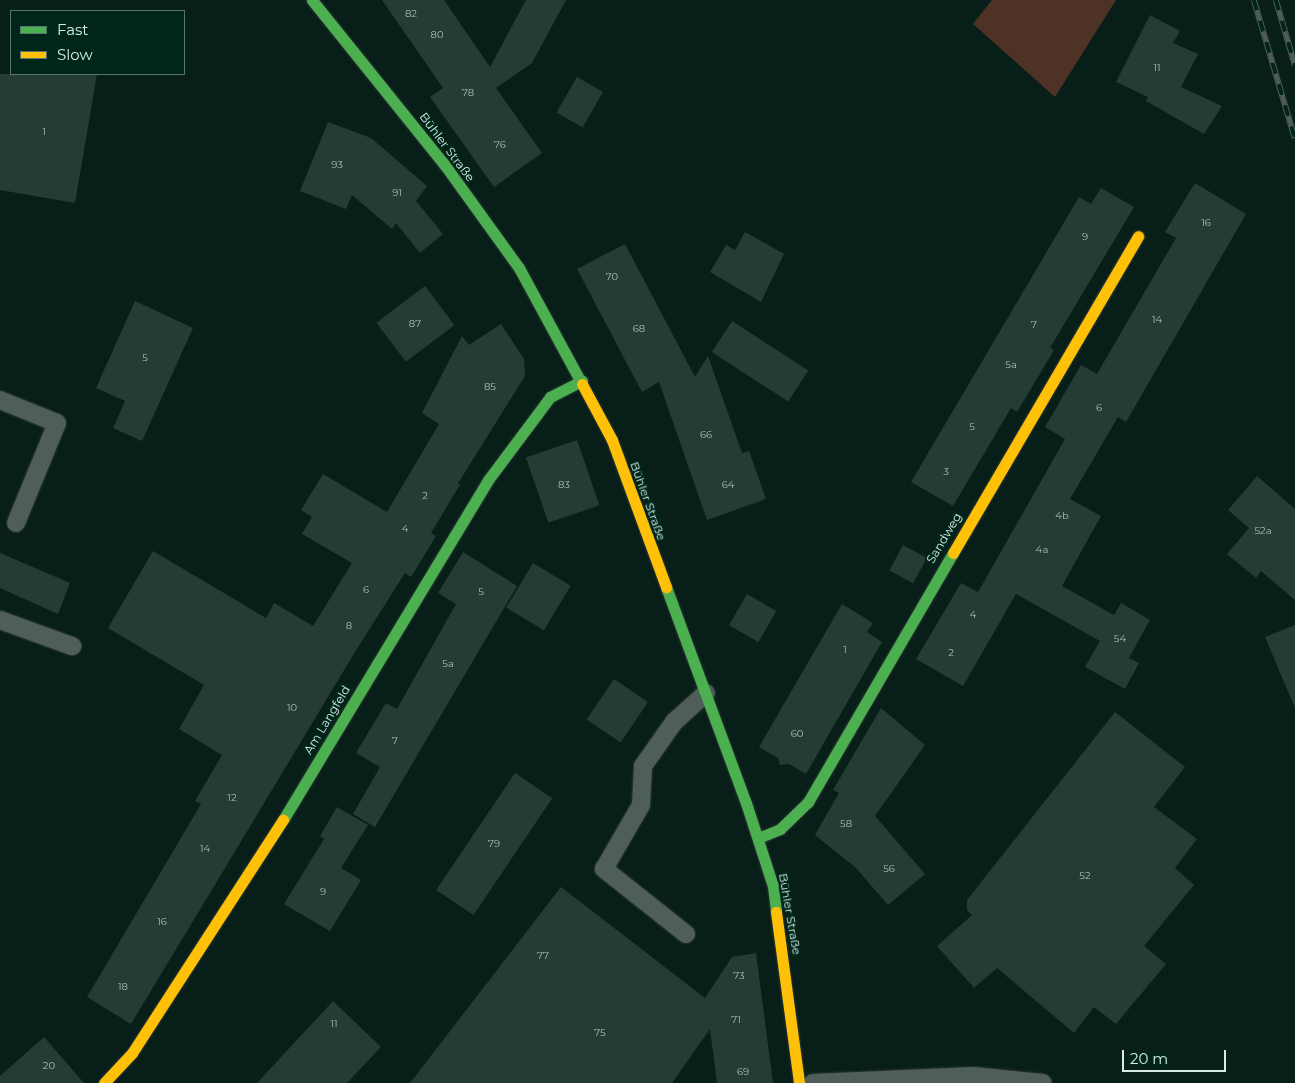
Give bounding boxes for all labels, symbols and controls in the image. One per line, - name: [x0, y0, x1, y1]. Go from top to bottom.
- house number: 82: [405, 8, 417, 20]
- legend: [10, 10, 185, 75]
- text: Fast: [57, 20, 88, 39]
- house number: 80: [431, 29, 443, 41]
- text: Slow: [57, 45, 93, 64]
- house number: 11: [1153, 62, 1161, 74]
- house number: 78: [462, 87, 474, 99]
- street label: Bühler Straße: [416, 110, 478, 184]
- house number: 1: [42, 126, 46, 138]
- house number: 76: [494, 139, 506, 151]
- house number: 93: [331, 159, 343, 171]
- house number: 91: [392, 187, 402, 199]
- house number: 16: [1201, 217, 1211, 229]
- house number: 9: [1082, 231, 1088, 243]
- house number: 70: [606, 271, 618, 283]
- house number: 14: [1152, 314, 1162, 326]
- house number: 87: [409, 318, 421, 330]
- house number: 7: [1031, 319, 1037, 331]
- house number: 68: [633, 323, 645, 335]
- house number: 5: [142, 352, 148, 364]
- house number: 5a: [1005, 359, 1017, 371]
- house number: 85: [484, 381, 496, 393]
- house number: 6: [1096, 402, 1102, 414]
- house number: 5: [969, 421, 975, 433]
- house number: 66: [700, 429, 712, 441]
- street label: Bühler Straße: [627, 460, 669, 542]
- house number: 3: [943, 466, 949, 478]
- house number: 83: [558, 479, 570, 491]
- house number: 64: [722, 479, 734, 491]
- house number: 2: [422, 490, 428, 502]
- street label: Sandweg: [923, 510, 965, 566]
- house number: 4b: [1055, 510, 1069, 522]
- house number: 4: [402, 523, 408, 535]
- house number: 52a: [1254, 525, 1272, 537]
- house number: 4a: [1036, 544, 1048, 556]
- house number: 6: [363, 584, 369, 596]
- house number: 5: [478, 586, 484, 598]
- house number: 4: [970, 609, 976, 621]
- house number: 8: [346, 620, 352, 632]
- house number: 54: [1114, 633, 1126, 645]
- house number: 1: [843, 644, 847, 656]
- house number: 2: [948, 647, 954, 659]
- house number: 5a: [442, 658, 454, 670]
- street label: Am Langfeld: [301, 683, 353, 757]
- house number: 10: [287, 702, 297, 714]
- house number: 60: [791, 728, 803, 740]
- house number: 7: [392, 735, 398, 747]
- house number: 12: [227, 792, 237, 804]
- house number: 58: [840, 818, 852, 830]
- house number: 79: [488, 838, 500, 850]
- house number: 14: [200, 843, 210, 855]
- house number: 56: [883, 863, 895, 875]
- house number: 52: [1079, 870, 1091, 882]
- street label: Bühler Straße: [776, 872, 804, 956]
- house number: 9: [320, 886, 326, 898]
- house number: 16: [157, 916, 167, 928]
- house number: 77: [537, 950, 549, 962]
- house number: 73: [733, 970, 745, 982]
- house number: 18: [118, 981, 128, 993]
- house number: 71: [731, 1014, 741, 1026]
- house number: 11: [330, 1018, 338, 1030]
- house number: 75: [594, 1027, 606, 1039]
- scale bar: [1125, 1040, 1229, 1072]
- text: 20 m: [1130, 1049, 1168, 1068]
- house number: 20: [43, 1060, 55, 1072]
- house number: 69: [737, 1066, 749, 1078]

